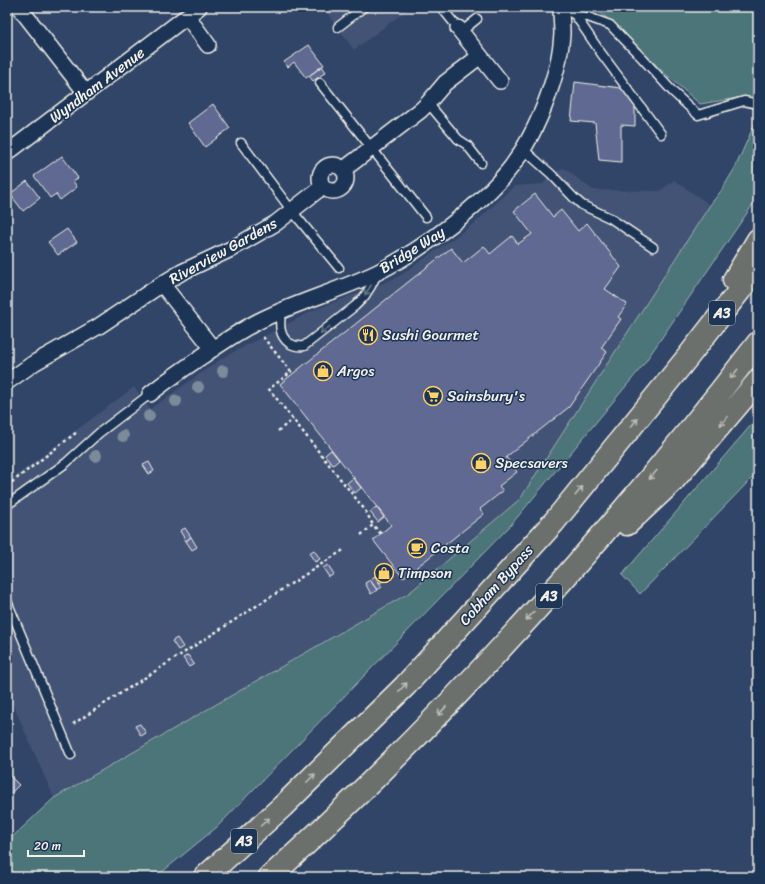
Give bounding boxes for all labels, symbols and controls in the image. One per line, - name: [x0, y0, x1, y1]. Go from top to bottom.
- street label: Wyndham Avenue: [43, 40, 151, 130]
- street label: Riverview Gardens: [164, 210, 282, 292]
- street label: Bridge Way: [374, 219, 450, 281]
- one-way arrow: [364, 284, 372, 295]
- road number: A3: [709, 301, 735, 325]
- place label: Sushi Gourmet: [382, 322, 479, 348]
- restaurant icon: Sushi Gourmet: [357, 324, 379, 346]
- one-way arrow: [320, 326, 331, 334]
- place label: Argos: [336, 358, 375, 384]
- shop icon: Argos: [312, 360, 334, 382]
- one-way arrow: [729, 368, 738, 379]
- place label: Sainsbury's: [447, 383, 526, 409]
- supermarket icon: Sainsbury's: [422, 385, 444, 407]
- one-way arrow: [719, 416, 728, 426]
- one-way arrow: [630, 417, 639, 428]
- place label: Specsavers: [495, 450, 569, 476]
- shop icon: Specsavers: [470, 452, 492, 474]
- one-way arrow: [648, 470, 657, 481]
- one-way arrow: [574, 486, 583, 497]
- place label: Costa: [431, 535, 469, 561]
- cafe icon: Costa: [406, 537, 428, 559]
- street label: Cobham Bypass: [452, 538, 540, 632]
- place label: Timpson: [398, 560, 452, 586]
- shop icon: Timpson: [373, 562, 395, 584]
- road number: A3: [536, 584, 562, 608]
- one-way arrow: [526, 611, 535, 621]
- one-way arrow: [399, 682, 408, 692]
- one-way arrow: [437, 706, 447, 716]
- one-way arrow: [306, 773, 316, 783]
- one-way arrow: [260, 818, 270, 827]
- road number: A3: [231, 829, 257, 853]
- scale bar: [28, 832, 84, 858]
- text: 20 m: [34, 835, 61, 857]

